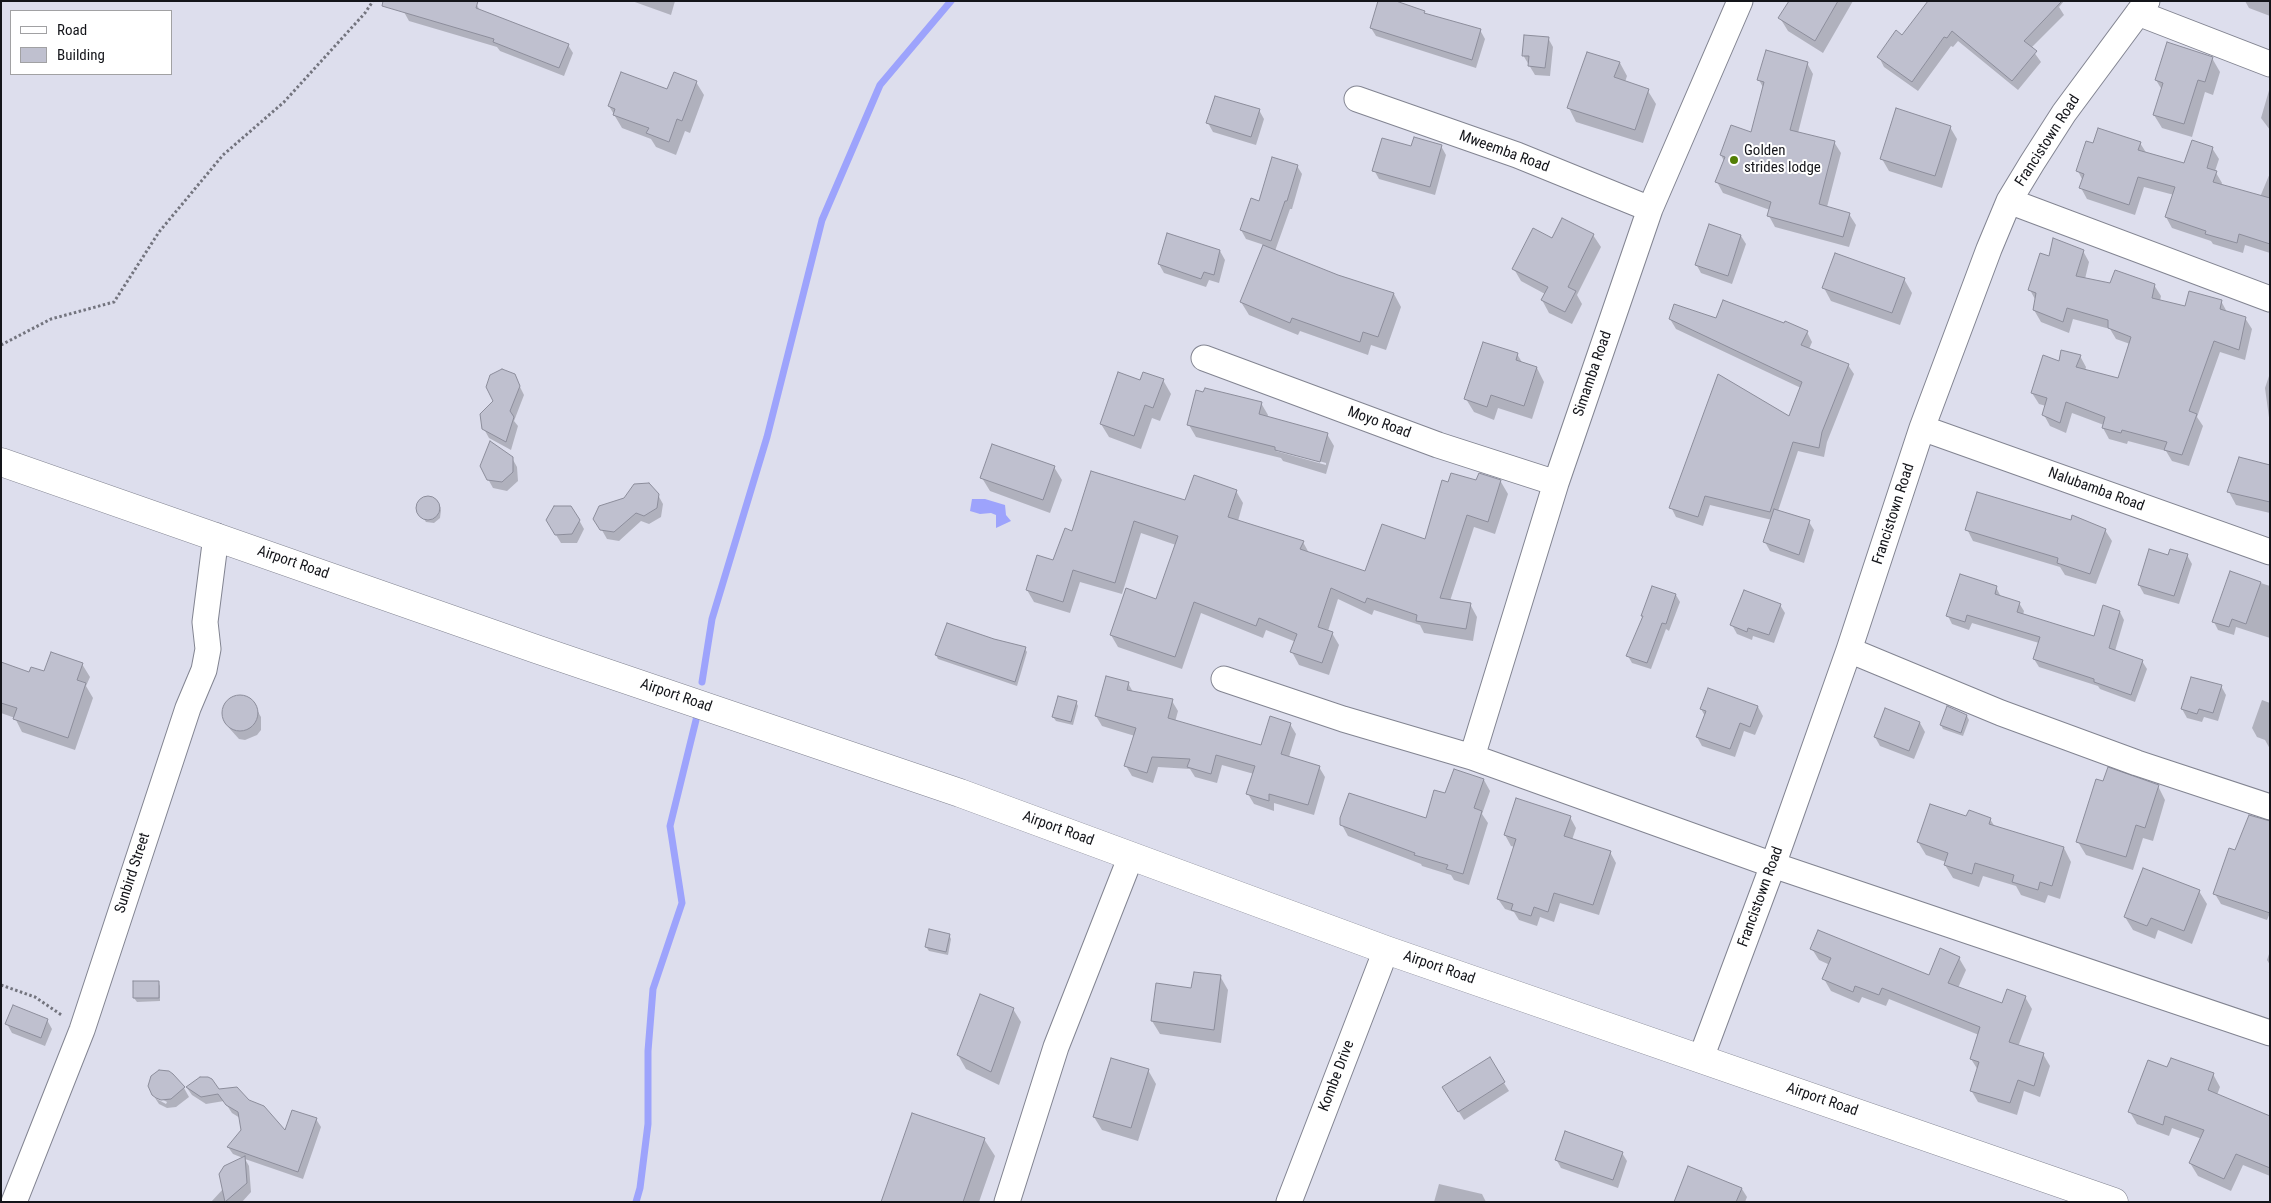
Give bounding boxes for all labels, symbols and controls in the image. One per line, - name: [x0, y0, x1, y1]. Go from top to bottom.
- legend: [10, 10, 172, 75]
- text: Road: [57, 21, 87, 39]
- text: Building: [57, 46, 105, 64]
- street label: Francistown Road: [2012, 92, 2084, 190]
- street label: Mweemba Road: [1456, 127, 1552, 177]
- place label: Golden strides lodge: [1744, 142, 1821, 177]
- marker: Golden strides lodge: [1728, 154, 1740, 166]
- street label: Simamba Road: [1570, 329, 1616, 419]
- street label: Moyo Road: [1345, 403, 1413, 443]
- street label: Francistown Road: [1869, 461, 1919, 567]
- street label: Nalubamba Road: [2045, 464, 2147, 516]
- street label: Airport Road: [255, 542, 331, 584]
- street label: Airport Road: [638, 675, 714, 717]
- street label: Airport Road: [1020, 808, 1096, 850]
- street label: Sunbird Street: [112, 830, 154, 916]
- street label: Francistown Road: [1735, 844, 1787, 950]
- street label: Airport Road: [1401, 947, 1477, 989]
- street label: Kombe Drive: [1315, 1038, 1359, 1114]
- street label: Airport Road: [1784, 1079, 1860, 1121]

